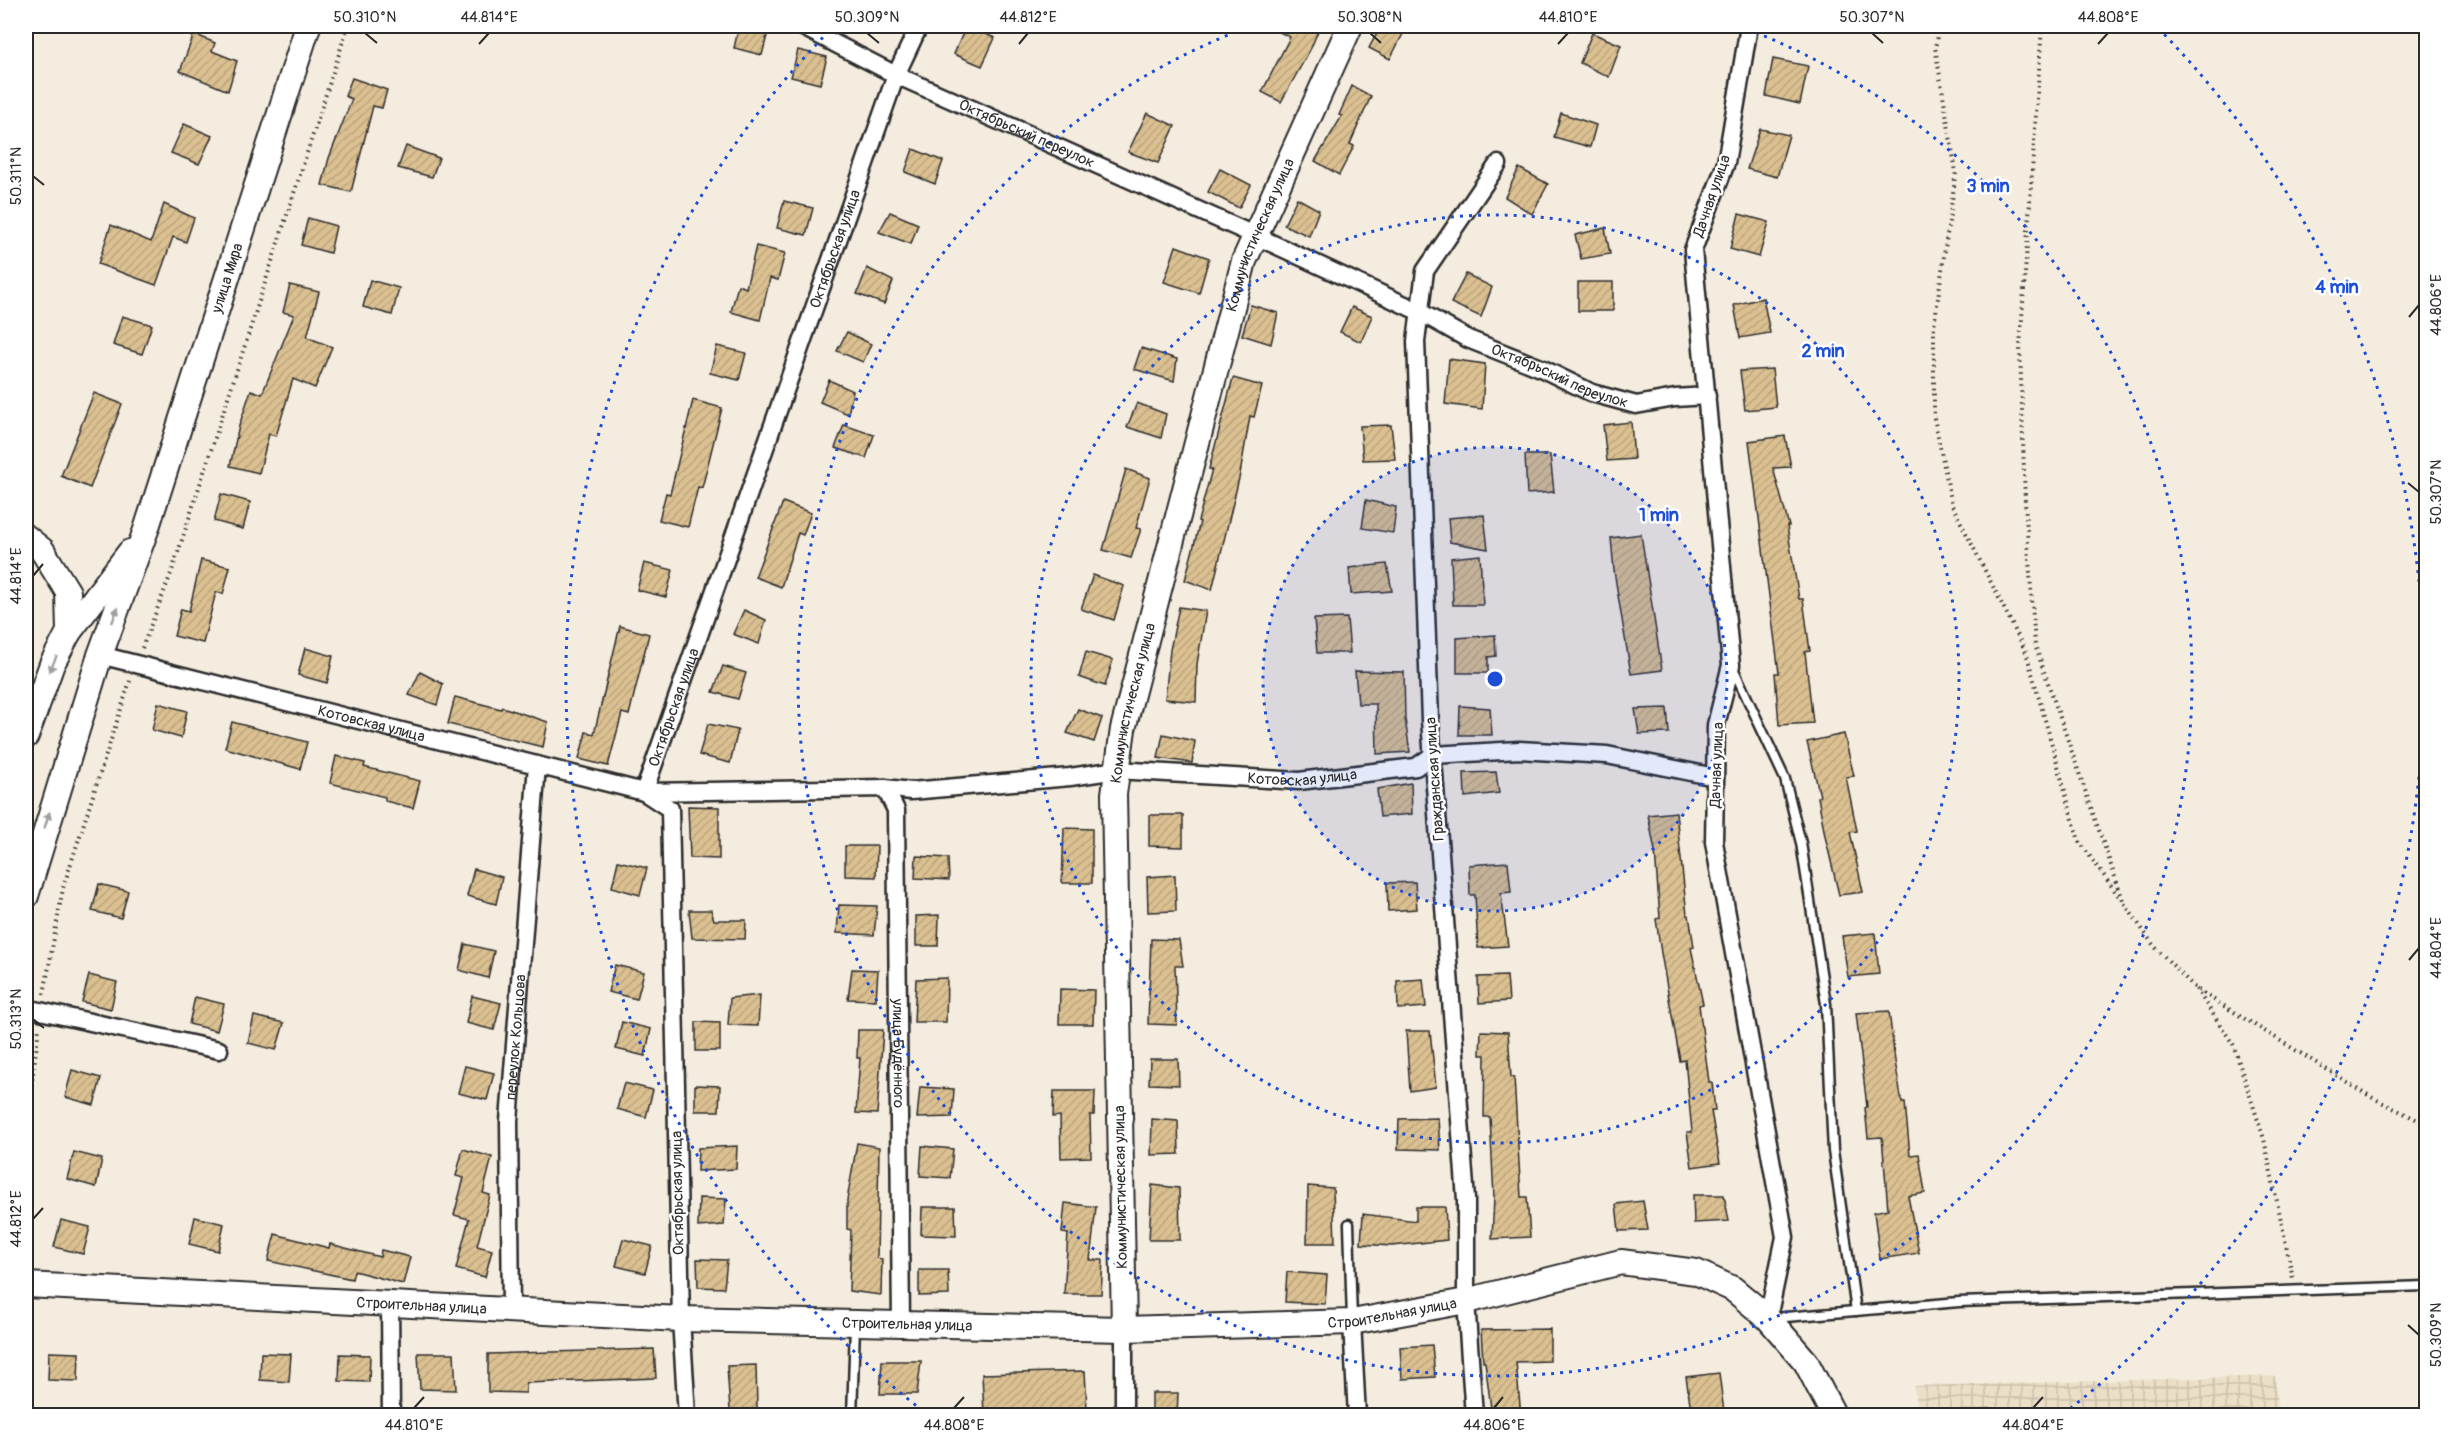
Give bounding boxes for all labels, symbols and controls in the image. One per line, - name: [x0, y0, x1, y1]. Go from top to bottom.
- text: 50.310°N: [334, 8, 396, 27]
- text: 44.814°E: [460, 8, 518, 27]
- text: 50.309°N: [835, 8, 899, 27]
- text: 44.812°E: [1000, 8, 1057, 27]
- text: 50.308°N: [1338, 8, 1402, 27]
- text: 44.810°E: [1539, 8, 1598, 27]
- text: 50.307°N: [1840, 8, 1904, 27]
- text: 44.808°E: [2078, 8, 2138, 27]
- street label: Октябрьский переулок: [956, 95, 1098, 172]
- text: 50.311°N: [7, 147, 26, 205]
- street label: Дачная улица: [1689, 152, 1735, 241]
- street label: Коммунистическая улица: [1222, 155, 1299, 314]
- text: 3 min: [1966, 175, 2010, 198]
- street label: Октябрьская улица: [805, 187, 864, 311]
- street label: улица Мира: [207, 241, 247, 316]
- text: 44.806°E: [2427, 274, 2446, 336]
- text: 4 min: [2315, 276, 2359, 299]
- street label: Октябрьский переулок: [1488, 340, 1630, 412]
- text: 2 min: [1801, 340, 1845, 363]
- text: 50.307°N: [2427, 460, 2446, 524]
- text: 1 min: [1639, 504, 1679, 527]
- text: 44.814°E: [7, 547, 26, 605]
- one-way arrow: [110, 606, 120, 624]
- street label: Коммунистическая улица: [1106, 621, 1160, 784]
- street label: Октябрьская улица: [644, 646, 703, 769]
- one-way arrow: [48, 656, 58, 674]
- centre of rings: [1485, 669, 1505, 689]
- street label: Котовская улица: [316, 701, 427, 746]
- street label: Гражданская улица: [1421, 716, 1449, 842]
- street label: Дачная улица: [1706, 722, 1728, 809]
- street label: Котовская улица: [1247, 765, 1358, 791]
- one-way arrow: [43, 811, 52, 829]
- text: 44.804°E: [2427, 917, 2446, 979]
- street label: переулок Кольцова: [501, 974, 530, 1101]
- text: 50.313°N: [7, 989, 26, 1049]
- street label: улица Будённого: [888, 998, 908, 1108]
- street label: Коммунистическая улица: [1110, 1105, 1132, 1269]
- street label: Октябрьская улица: [667, 1131, 689, 1255]
- text: 44.812°E: [7, 1190, 26, 1247]
- street label: Строительная улица: [356, 1293, 487, 1318]
- street label: Строительная улица: [1327, 1293, 1458, 1332]
- text: 50.309°N: [2427, 1303, 2446, 1367]
- street label: Строительная улица: [842, 1313, 973, 1335]
- text: 44.810°E: [385, 1416, 444, 1435]
- text: 44.808°E: [924, 1416, 984, 1435]
- text: 44.806°E: [1463, 1416, 1525, 1435]
- text: 44.804°E: [2002, 1416, 2064, 1435]

